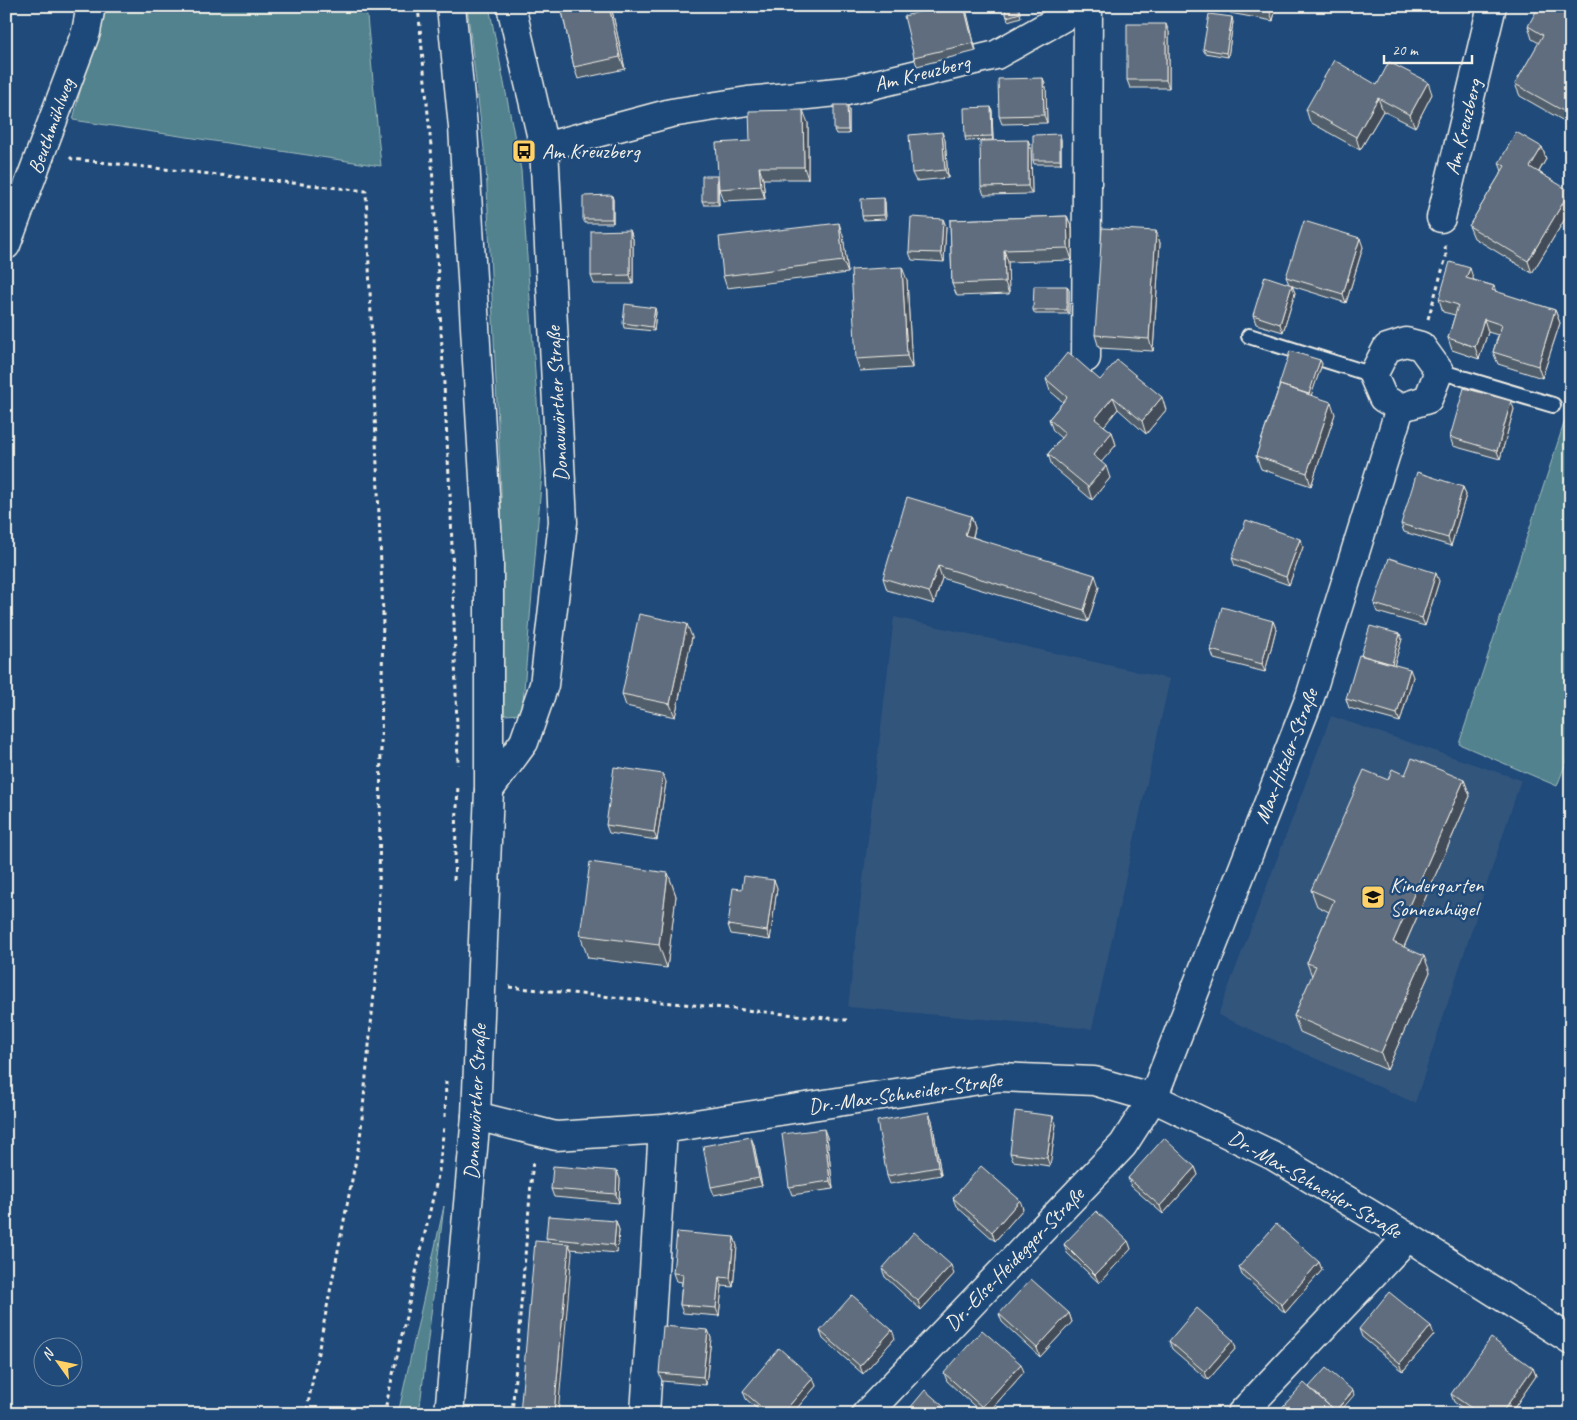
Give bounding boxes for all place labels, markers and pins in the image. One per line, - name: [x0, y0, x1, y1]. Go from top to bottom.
- bus stop icon: Am Kreuzberg: [511, 138, 537, 164]
- place label: Am Kreuzberg: [542, 138, 641, 164]
- place label: Kindergarten Sonnenhügel: [1390, 872, 1484, 922]
- school or university icon: Kindergarten Sonnenhügel: [1360, 884, 1386, 910]

